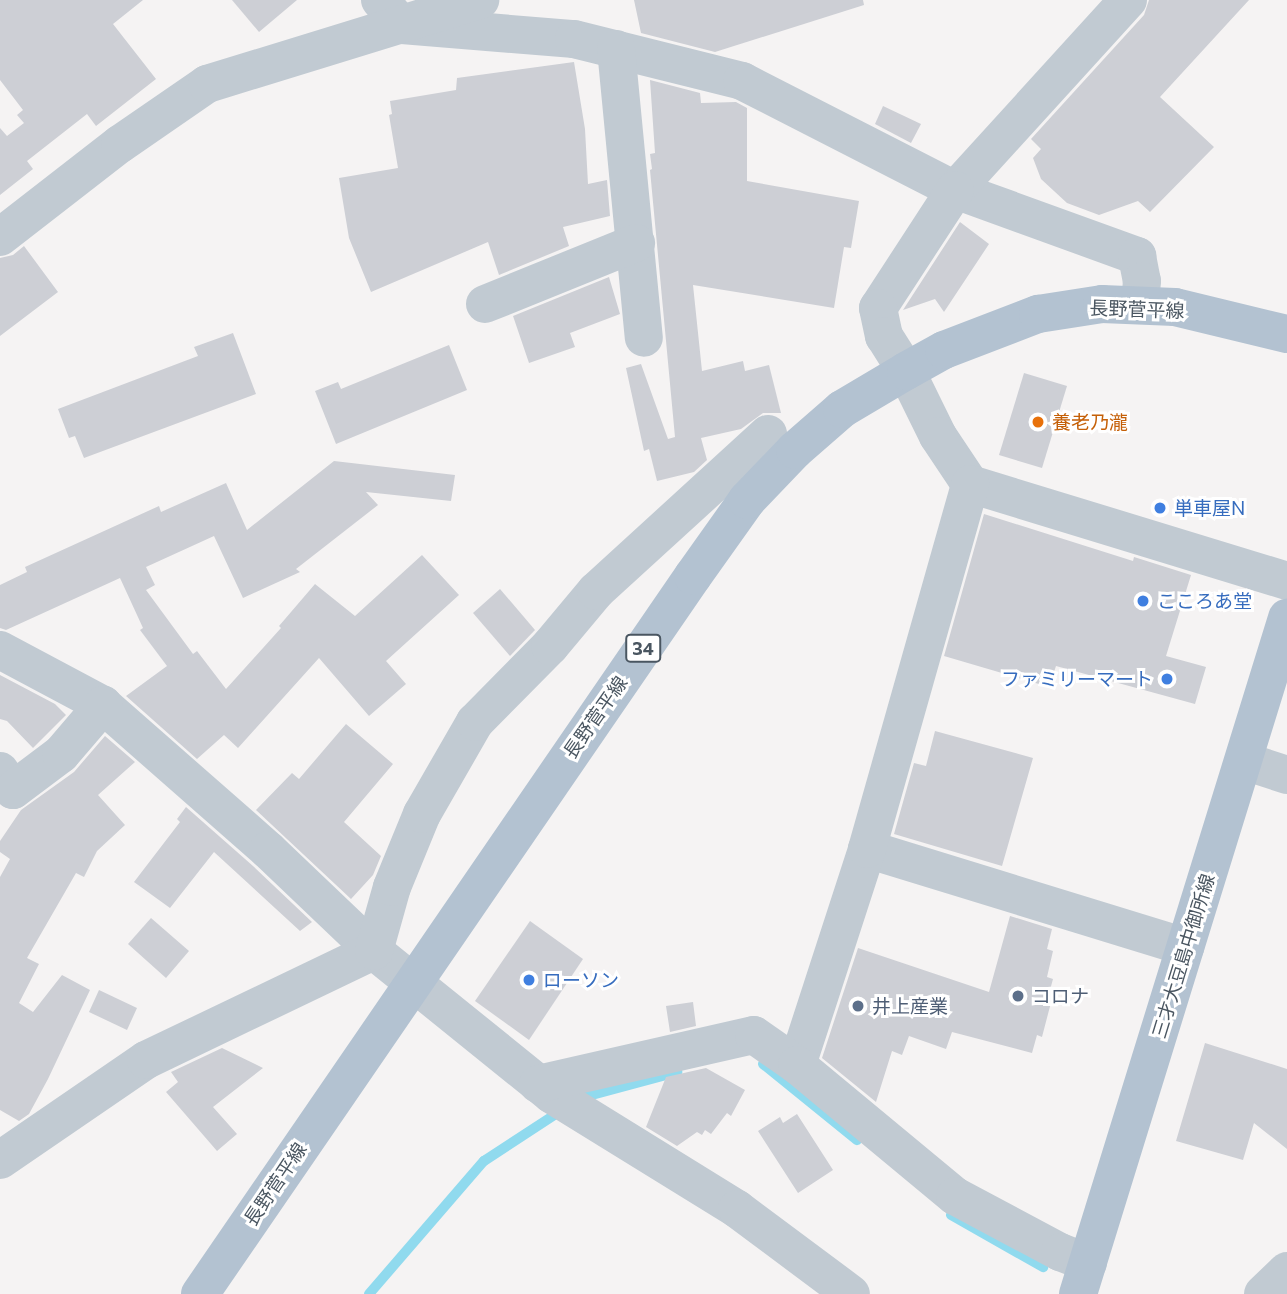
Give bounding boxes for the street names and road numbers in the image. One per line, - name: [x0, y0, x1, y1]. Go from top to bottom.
- street label: 長野菅平線: [1089, 296, 1185, 322]
- road number: 34: [624, 634, 662, 662]
- street label: 長野菅平線: [558, 672, 632, 762]
- street label: 三才大豆島中御所線: [1147, 871, 1219, 1041]
- street label: 長野菅平線: [239, 1138, 311, 1230]

